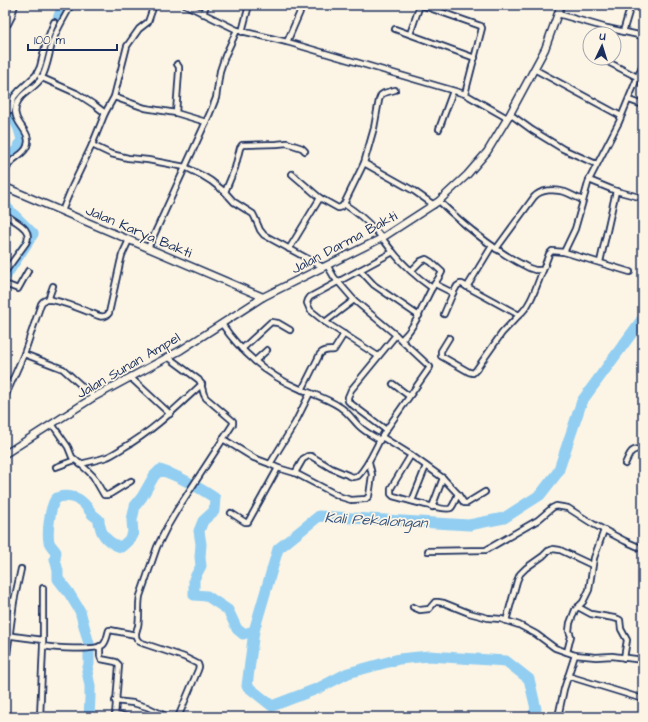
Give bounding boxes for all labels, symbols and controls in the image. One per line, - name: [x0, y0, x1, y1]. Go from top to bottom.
- scale bar: [28, 26, 117, 52]
- north arrow: [582, 26, 622, 66]
- text: U: [598, 29, 606, 44]
- text: 100 m: [34, 32, 65, 49]
- street label: Jalan Karya Bakti: [82, 201, 195, 263]
- street label: Jalan Darma Bakti: [288, 206, 401, 279]
- street label: Jalan Sunan Ampel: [73, 328, 184, 404]
- water label: Kali Pekalongan: [324, 507, 429, 535]

